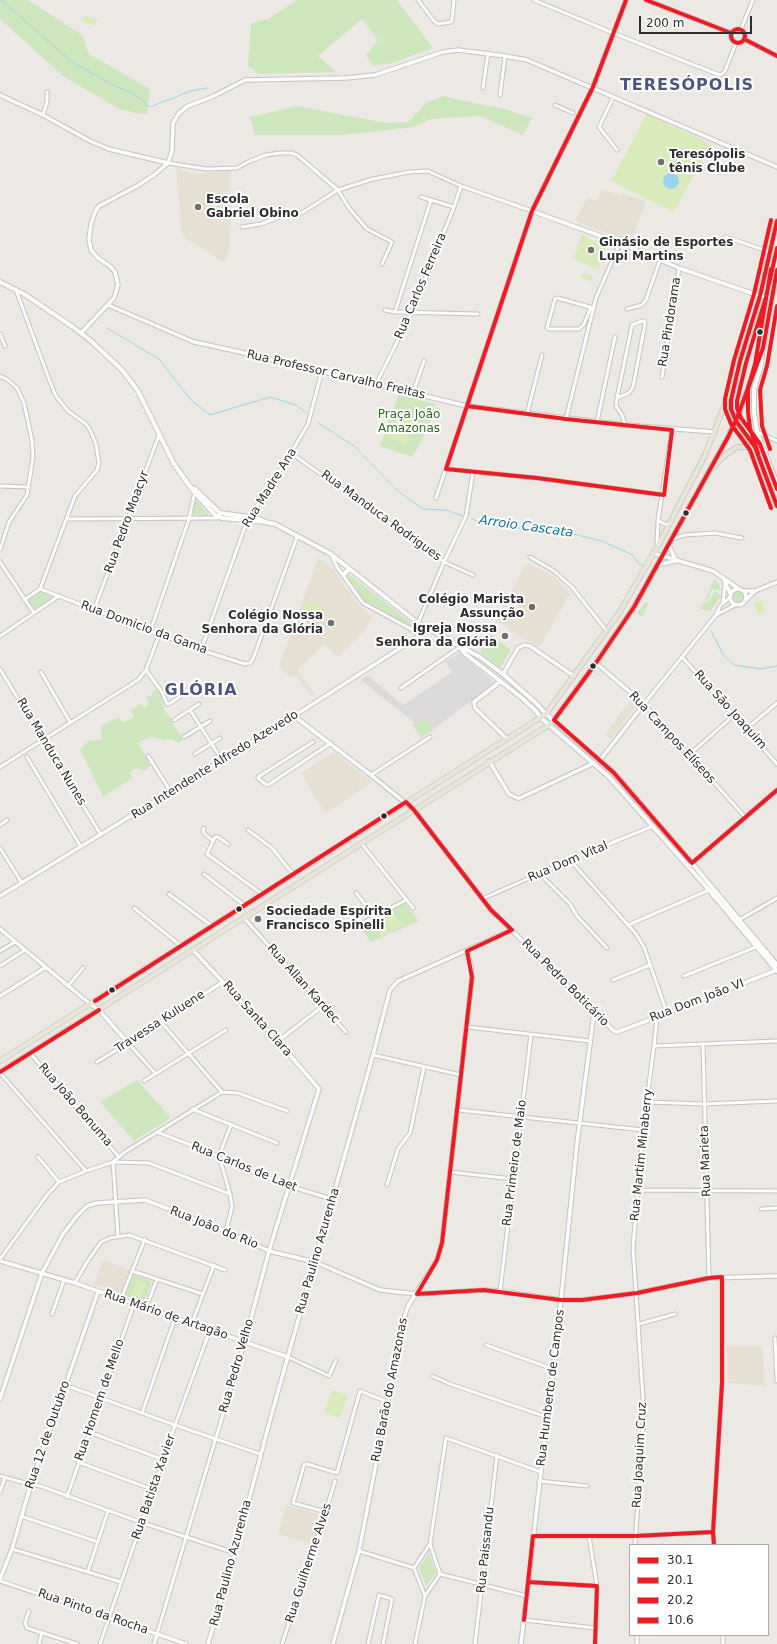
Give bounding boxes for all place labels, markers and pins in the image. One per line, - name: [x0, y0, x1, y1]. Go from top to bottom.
- place label: Teresópolis tênis Clube: [669, 148, 745, 176]
- marker: Teresópolis tênis Clube: [656, 157, 666, 167]
- place label: Escola Gabriel Obino: [206, 193, 299, 221]
- marker: Escola Gabriel Obino: [193, 202, 203, 212]
- place label: Ginásio de Esportes Lupi Martins: [599, 236, 733, 264]
- marker: Ginásio de Esportes Lupi Martins: [586, 245, 596, 255]
- unlabelled marker: [755, 327, 765, 337]
- unlabelled marker: [681, 508, 691, 518]
- place label: Colégio Marista Assunção: [419, 593, 524, 621]
- marker: Colégio Marista Assunção: [527, 602, 537, 612]
- place label: Colégio Nossa Senhora da Glória: [201, 609, 323, 637]
- marker: Colégio Nossa Senhora da Glória: [326, 618, 336, 628]
- place label: Igreja Nossa Senhora da Glória: [375, 622, 497, 650]
- marker: Igreja Nossa Senhora da Glória: [500, 631, 510, 641]
- unlabelled marker: [588, 661, 598, 671]
- unlabelled marker: [379, 811, 389, 821]
- unlabelled marker: [234, 904, 244, 914]
- place label: Sociedade Espírita Francisco Spinelli: [266, 905, 392, 933]
- marker: Sociedade Espírita Francisco Spinelli: [253, 914, 263, 924]
- unlabelled marker: [107, 985, 117, 995]

